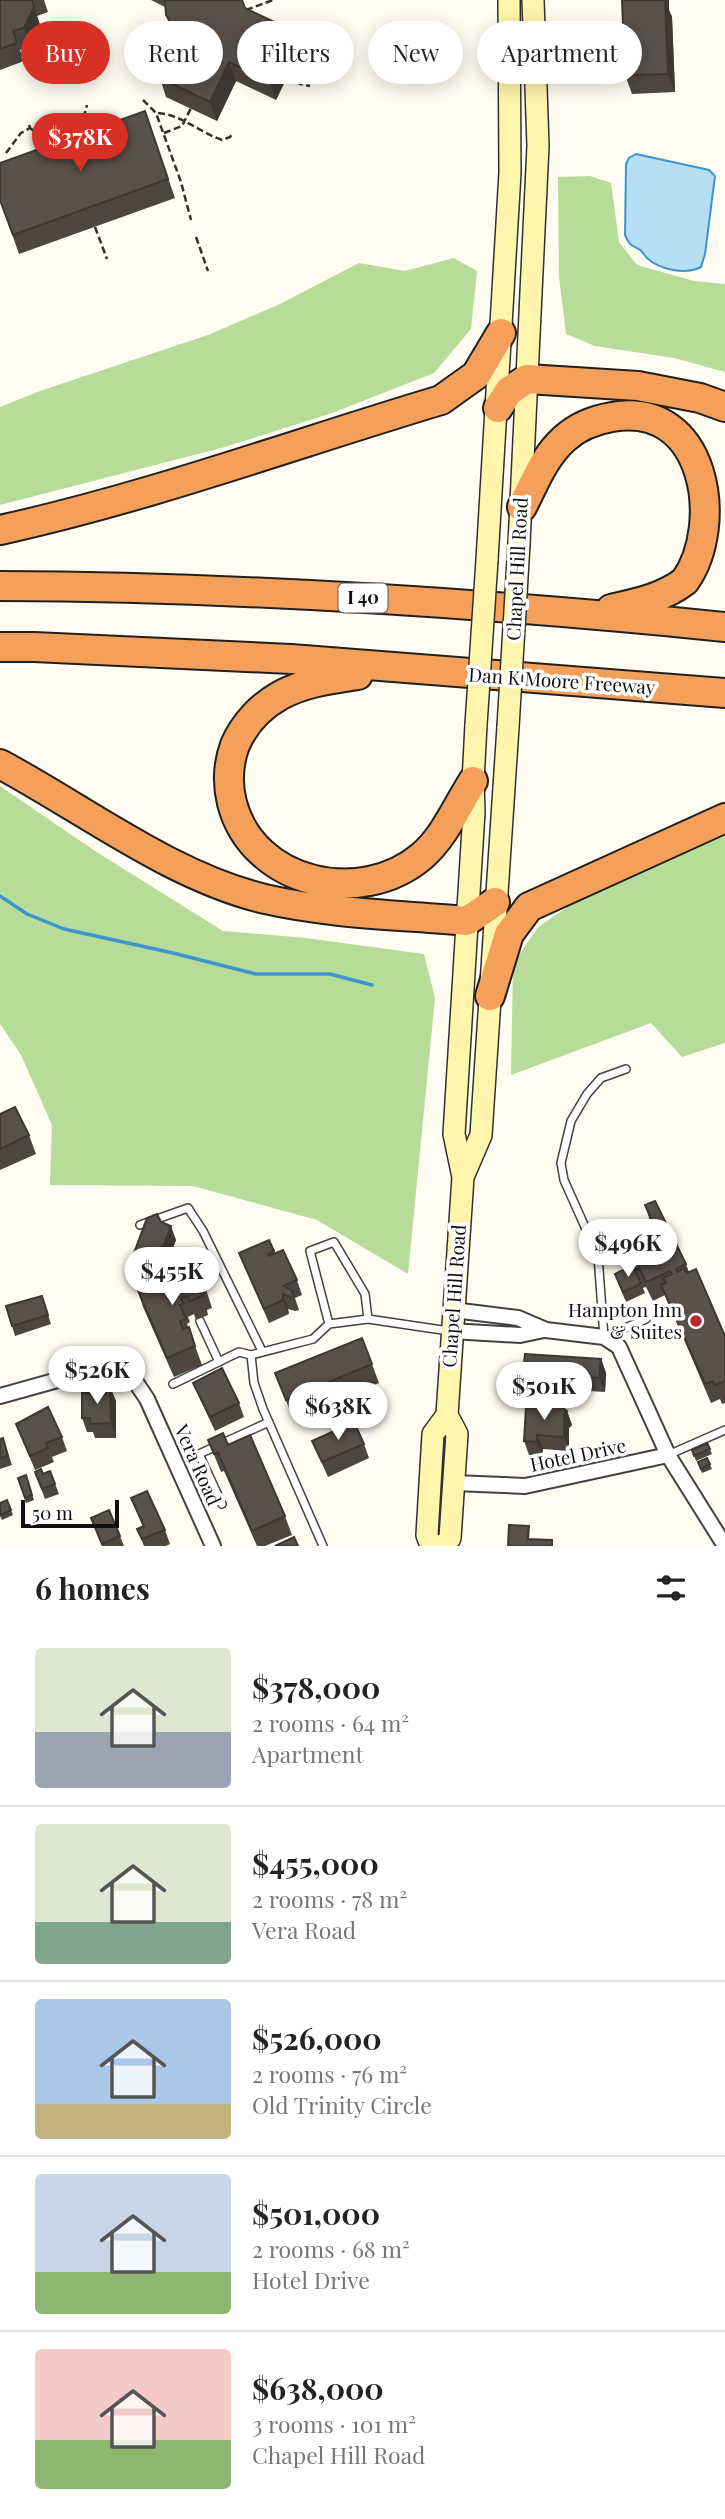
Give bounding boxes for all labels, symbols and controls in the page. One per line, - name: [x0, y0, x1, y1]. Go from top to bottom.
- chip: Buy: [21, 21, 110, 84]
- chip: Rent: [124, 21, 223, 84]
- chip: Filters: [237, 21, 354, 84]
- chip: New: [368, 21, 463, 84]
- chip: Apartment: [477, 21, 642, 84]
- pin: $378K: [31, 114, 129, 173]
- text: $378K: [48, 120, 112, 151]
- street label: Chapel Hill Road: [499, 497, 533, 641]
- road number: I 40: [338, 584, 388, 612]
- street label: Dan K Moore Freeway: [468, 661, 657, 700]
- pin: $496K: [579, 1220, 677, 1279]
- street label: Chapel Hill Road: [435, 1224, 471, 1368]
- text: $496K: [594, 1226, 662, 1257]
- pin: $455K: [123, 1248, 221, 1307]
- text: $455K: [141, 1254, 203, 1285]
- place label: Hampton Inn & Suites: [568, 1296, 683, 1344]
- marker: Hampton Inn & Suites: [688, 1313, 704, 1329]
- pin: $526K: [48, 1346, 146, 1406]
- text: $526K: [64, 1353, 130, 1384]
- pin: $501K: [495, 1362, 593, 1422]
- text: $501K: [512, 1369, 576, 1400]
- pin: $638K: [289, 1382, 387, 1442]
- text: $638K: [305, 1389, 371, 1420]
- street label: Vera Road: [169, 1419, 228, 1509]
- street label: Hotel Drive: [527, 1431, 628, 1477]
- scale bar: [21, 1497, 119, 1529]
- text: 50 m: [32, 1499, 73, 1525]
- text: 6 homes: [35, 1568, 150, 1608]
- icon: filters: [652, 1569, 690, 1607]
- text: $378,000: [252, 1667, 380, 1707]
- icon: home: [91, 1676, 175, 1760]
- text: 2 rooms · 64 m²: [252, 1707, 409, 1738]
- text: Apartment: [252, 1738, 364, 1769]
- text: $455,000: [252, 1843, 379, 1883]
- icon: home: [91, 1852, 175, 1936]
- text: 2 rooms · 78 m²: [252, 1883, 407, 1914]
- text: Vera Road: [252, 1914, 356, 1945]
- text: $526,000: [252, 2018, 382, 2058]
- icon: home: [91, 2027, 175, 2111]
- text: 2 rooms · 76 m²: [252, 2058, 407, 2089]
- text: Old Trinity Circle: [252, 2089, 432, 2120]
- text: $501,000: [252, 2193, 380, 2233]
- icon: home: [91, 2202, 175, 2286]
- text: 2 rooms · 68 m²: [252, 2233, 410, 2264]
- text: Hotel Drive: [252, 2264, 370, 2295]
- text: $638,000: [252, 2368, 384, 2408]
- icon: home: [91, 2377, 175, 2461]
- text: 3 rooms · 101 m²: [252, 2408, 416, 2439]
- text: Chapel Hill Road: [252, 2439, 425, 2470]

